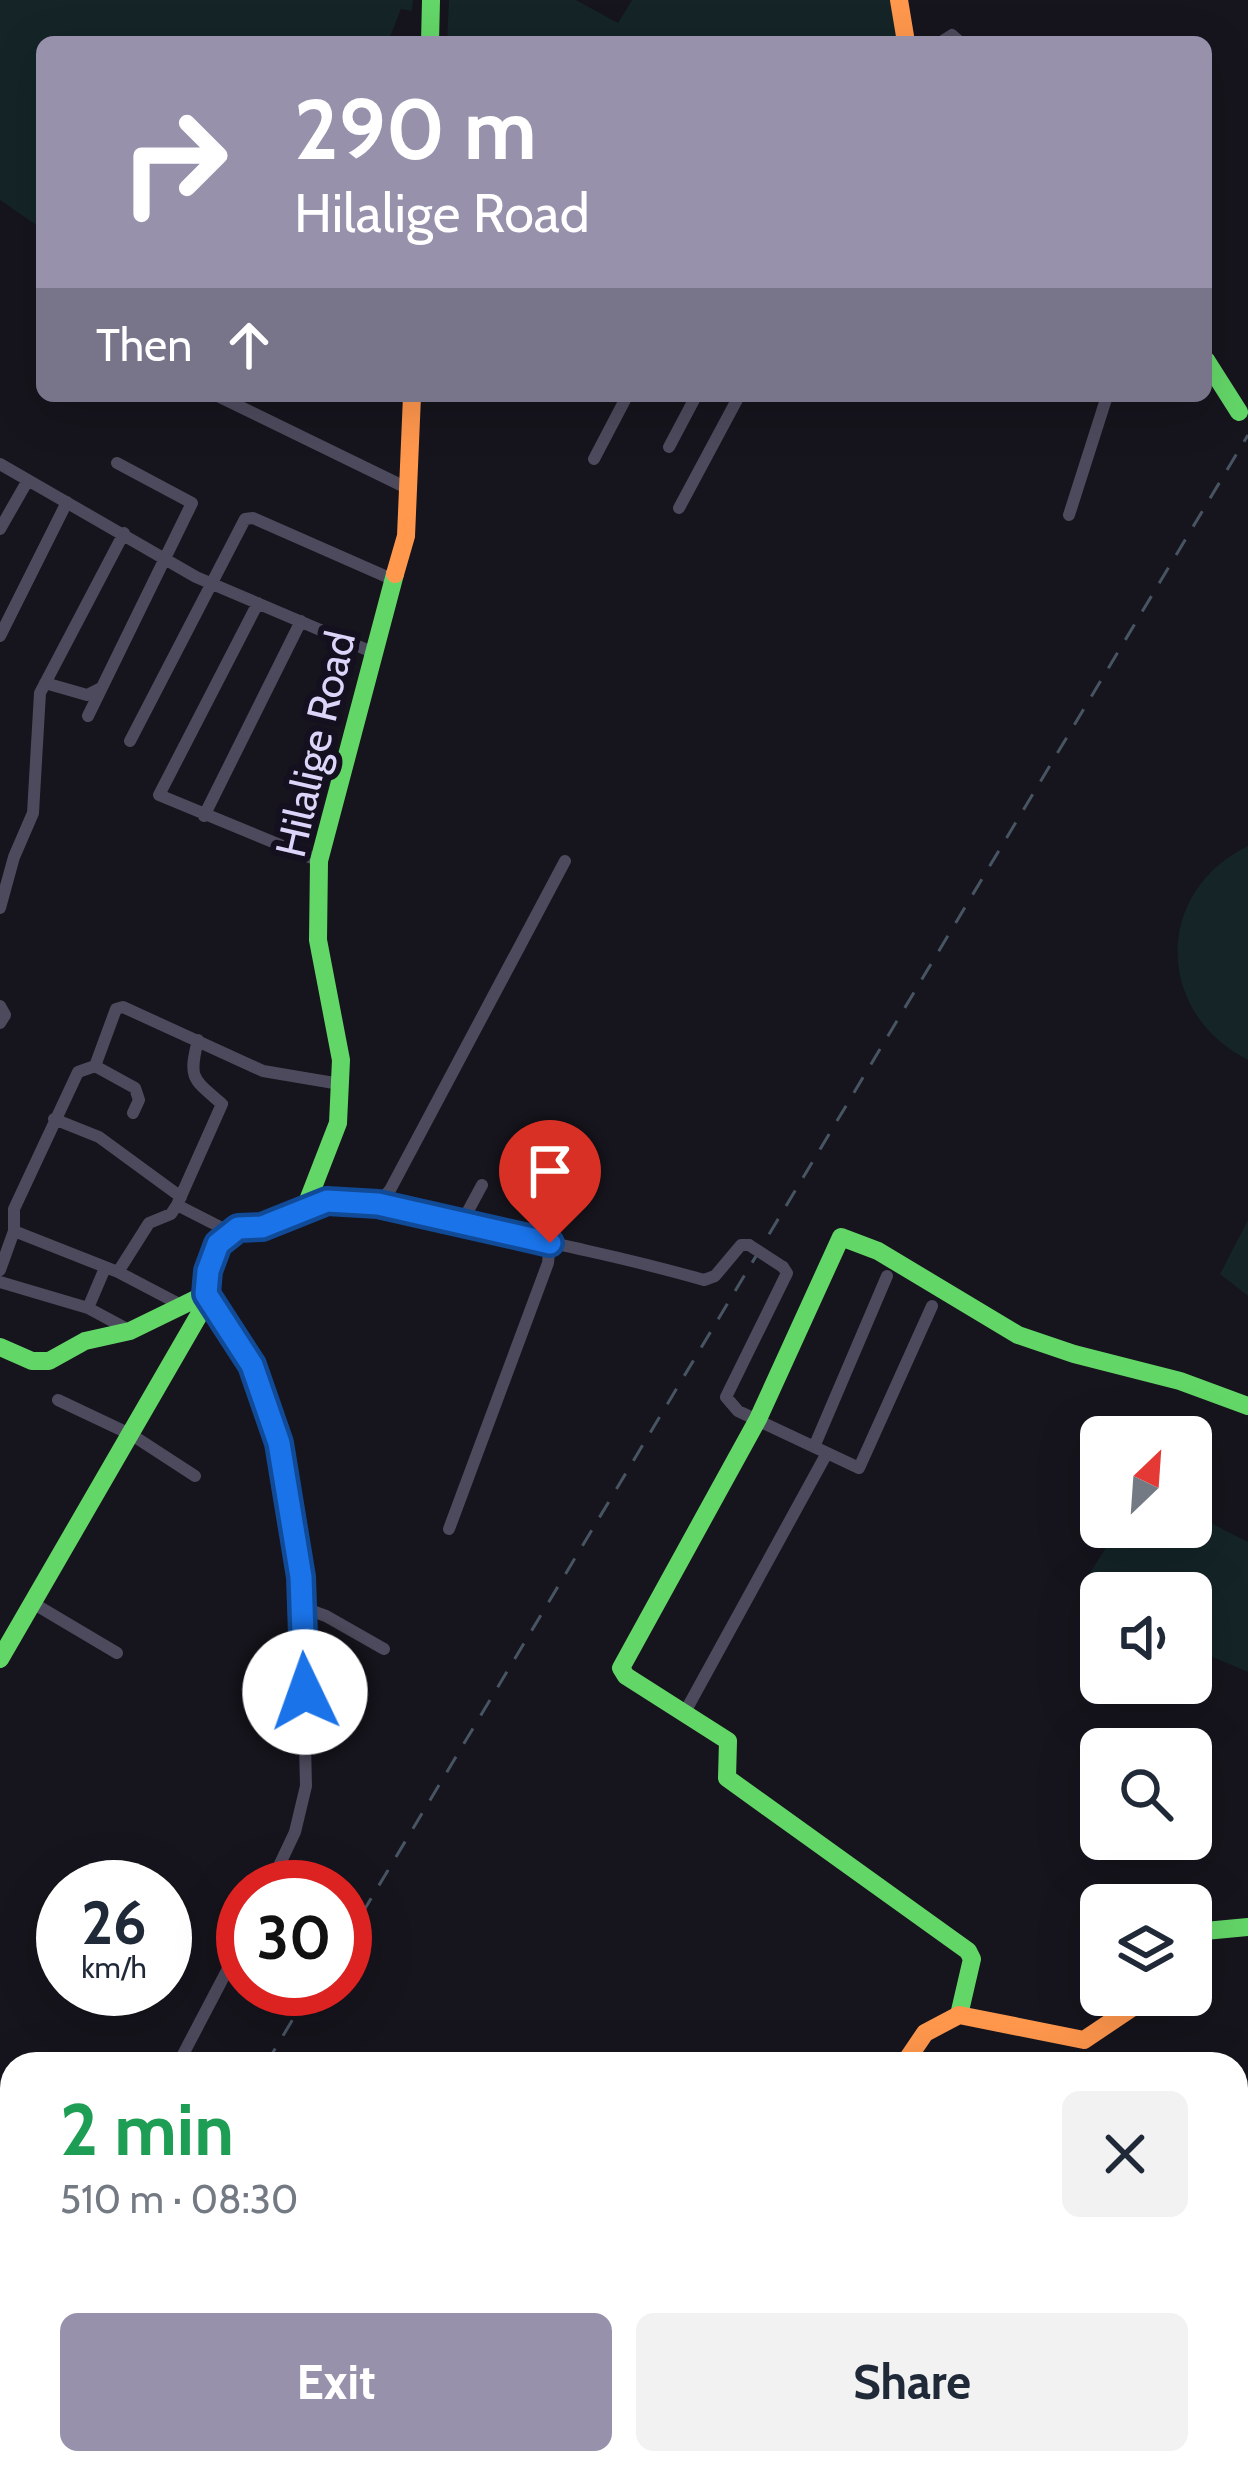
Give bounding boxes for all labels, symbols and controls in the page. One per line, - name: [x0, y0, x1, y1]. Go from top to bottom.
- text: 290 m: [294, 78, 537, 180]
- icon: right: [96, 84, 252, 240]
- text: Hilalige Road: [294, 180, 590, 246]
- icon: ahead: [216, 312, 282, 378]
- text: Then: [96, 318, 192, 372]
- street label: Hilalige Road: [264, 626, 366, 862]
- pin: [499, 1120, 601, 1243]
- icon: arrive: [517, 1138, 583, 1204]
- north arrow: [1080, 1416, 1212, 1548]
- map controls: [1080, 1416, 1212, 2016]
- button: sound: [1080, 1572, 1212, 1704]
- position arrow: [242, 1629, 368, 1755]
- button: search: [1080, 1728, 1212, 1860]
- speed limit sign: 30: [216, 1860, 372, 2016]
- button: layers: [1080, 1884, 1212, 2016]
- text: 26: [81, 1886, 147, 1959]
- text: km/h: [81, 1949, 147, 1986]
- text: 2 min: [60, 2086, 234, 2173]
- button: close: [1062, 2091, 1188, 2217]
- text: 510 m · 08:30: [60, 2175, 298, 2223]
- button: Exit: [60, 2313, 612, 2451]
- button: Share: [636, 2313, 1188, 2451]

